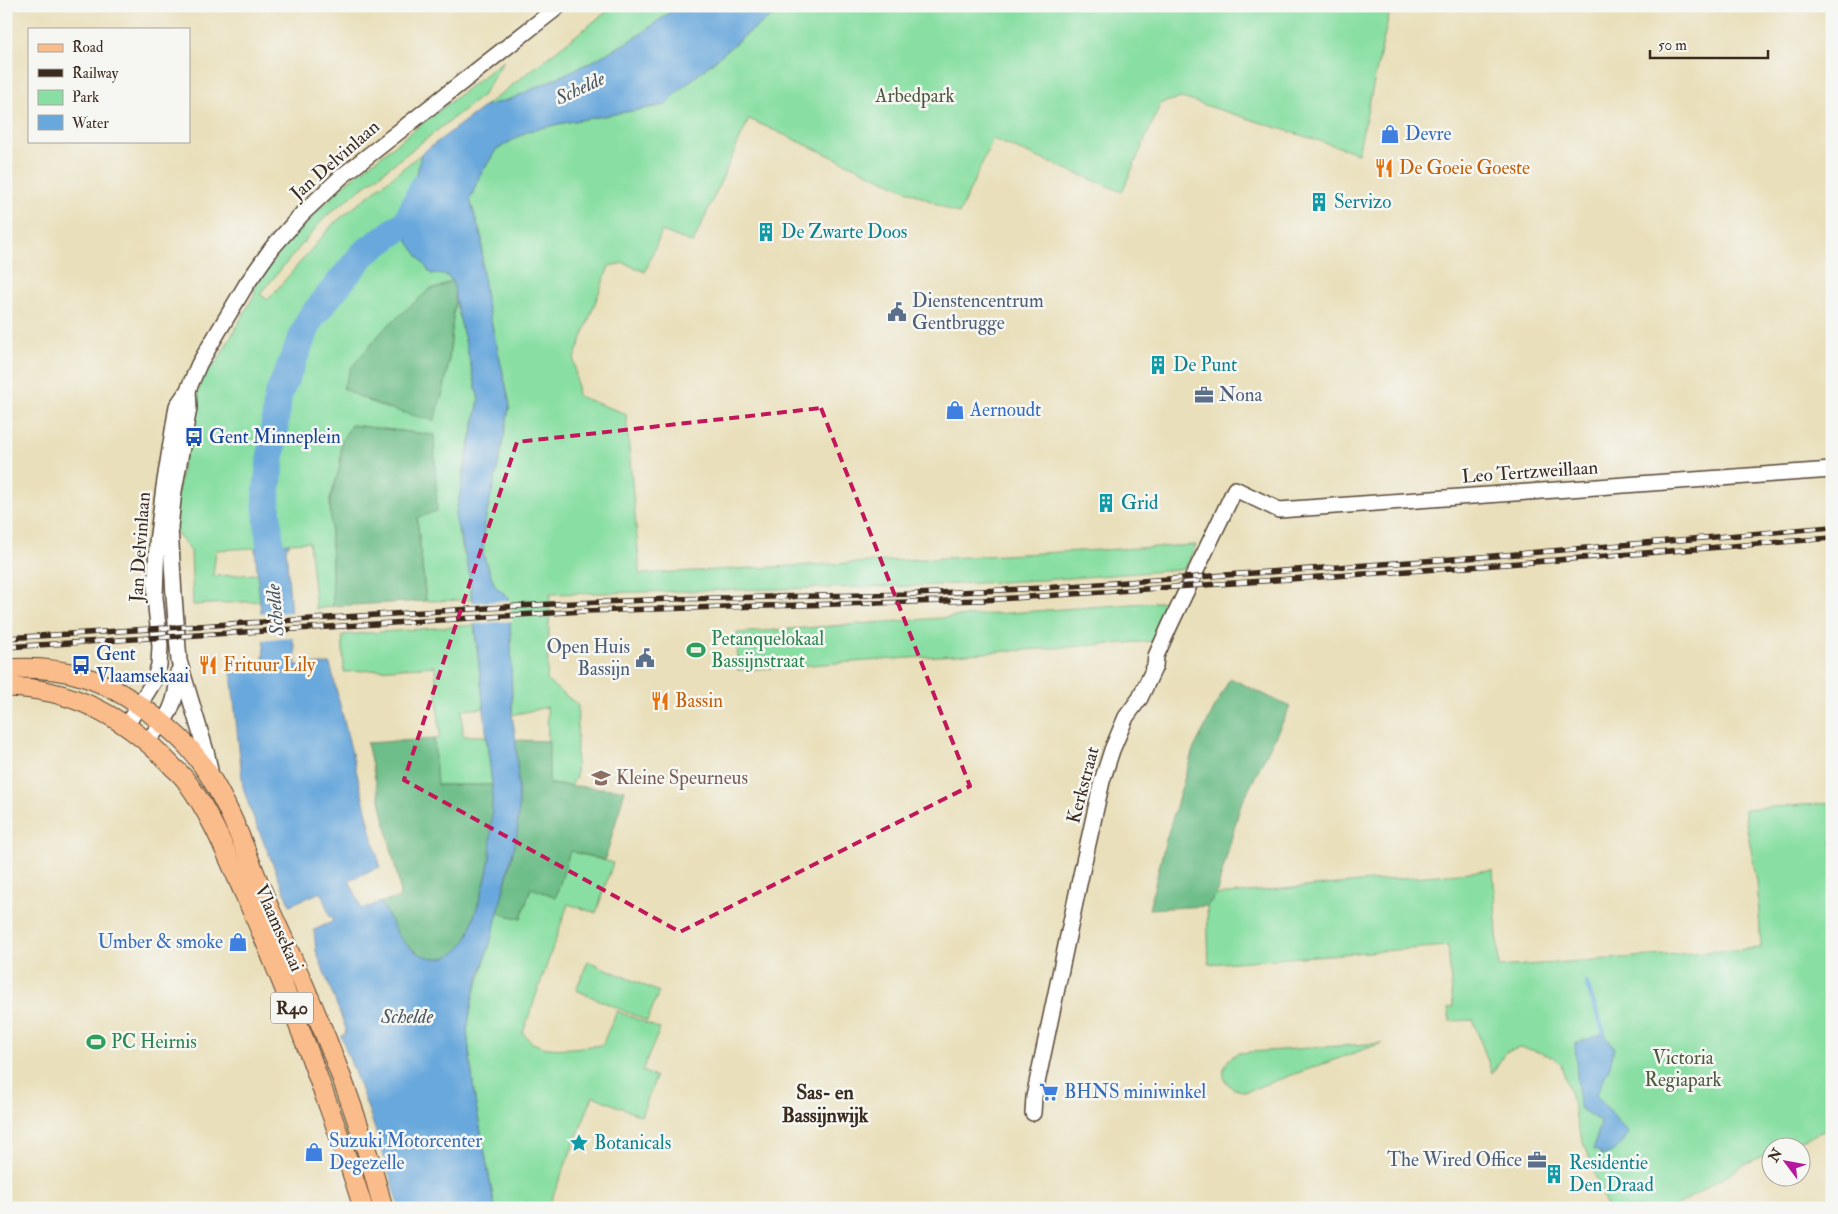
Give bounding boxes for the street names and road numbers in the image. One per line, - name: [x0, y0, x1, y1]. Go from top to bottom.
- street label: Jan Delvinlaan: [285, 115, 385, 206]
- street label: Leo Tertzweillaan: [1461, 455, 1599, 489]
- street label: Jan Delvinlaan: [124, 491, 156, 604]
- street label: Kerkstraat: [1061, 744, 1105, 826]
- street label: Vlaamsekaai: [249, 881, 309, 975]
- road number: R40: [271, 992, 313, 1024]

